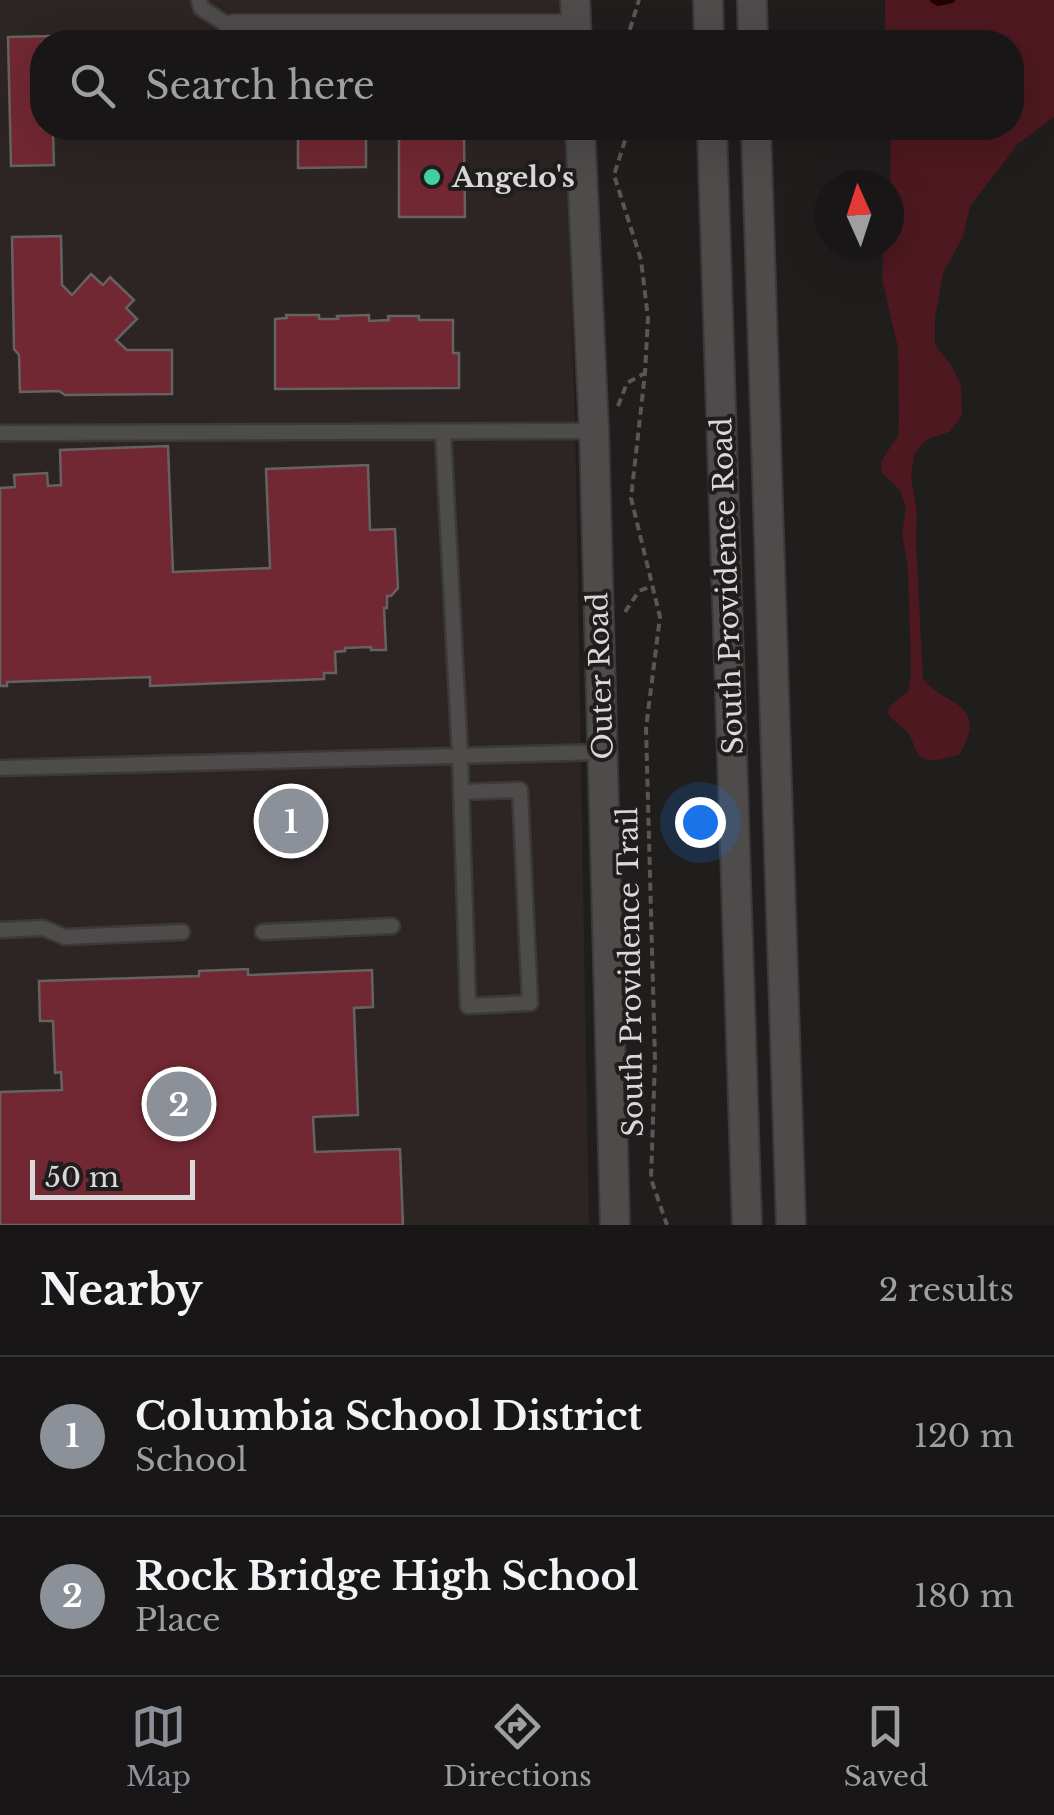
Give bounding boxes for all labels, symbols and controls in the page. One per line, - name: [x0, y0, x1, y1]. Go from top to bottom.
- search box: [30, 30, 1024, 140]
- icon: search: [65, 58, 120, 113]
- text: Search here: [145, 62, 375, 109]
- place label: Angelo's: [451, 160, 575, 195]
- marker: Angelo's: [421, 166, 443, 188]
- north arrow: [814, 170, 904, 260]
- street label: South Providence Road: [704, 417, 751, 755]
- street label: Outer Road: [580, 592, 621, 760]
- pin: 1: [258, 784, 324, 858]
- your location: [675, 797, 726, 848]
- street label: South Providence Trail: [610, 807, 651, 1137]
- pin: 2: [146, 1066, 212, 1142]
- scale bar: [30, 1155, 195, 1200]
- text: 50 m: [45, 1160, 119, 1195]
- text: Nearby: [40, 1264, 203, 1316]
- text: 2 results: [879, 1270, 1014, 1310]
- text: Columbia School District: [135, 1393, 642, 1440]
- text: 1: [66, 1416, 79, 1456]
- text: 120 m: [914, 1416, 1014, 1456]
- text: School: [135, 1440, 247, 1480]
- text: Rock Bridge High School: [135, 1553, 639, 1600]
- text: 2: [62, 1576, 83, 1616]
- text: 180 m: [914, 1576, 1014, 1616]
- text: Place: [135, 1600, 221, 1640]
- tab: Map: [126, 1699, 191, 1794]
- tab: Directions: [443, 1699, 592, 1794]
- tab: Saved: [844, 1699, 928, 1794]

